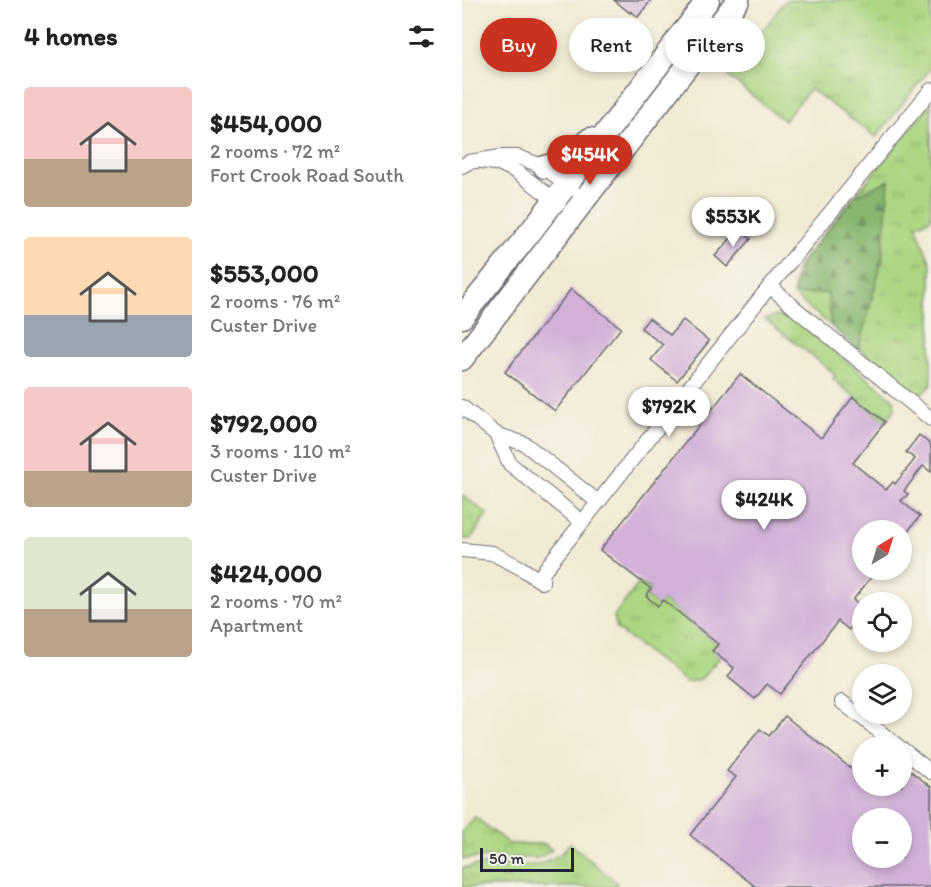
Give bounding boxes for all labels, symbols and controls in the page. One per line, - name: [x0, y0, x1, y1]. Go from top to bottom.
- chip: Buy: [480, 18, 557, 72]
- chip: Rent: [569, 18, 653, 72]
- chip: Filters: [665, 18, 765, 72]
- text: 4 homes: [24, 20, 118, 52]
- icon: filters: [405, 20, 438, 53]
- text: $454,000: [210, 107, 322, 139]
- icon: home: [72, 111, 144, 183]
- pin: $454K: [548, 135, 632, 186]
- text: 2 rooms · 72 m²: [210, 139, 340, 163]
- text: $454K: [561, 142, 619, 166]
- text: Fort Crook Road South: [210, 163, 404, 187]
- pin: $553K: [691, 197, 775, 248]
- text: $553K: [706, 204, 760, 228]
- text: $553,000: [210, 257, 319, 289]
- icon: home: [72, 261, 144, 333]
- text: 2 rooms · 76 m²: [210, 289, 340, 313]
- text: Custer Drive: [210, 313, 317, 337]
- pin: $792K: [627, 387, 711, 438]
- text: $792K: [642, 394, 696, 418]
- text: $792,000: [210, 407, 318, 439]
- icon: home: [72, 411, 144, 483]
- text: 3 rooms · 110 m²: [210, 439, 351, 463]
- text: Custer Drive: [210, 463, 317, 487]
- pin: $424K: [722, 480, 806, 531]
- text: $424K: [735, 487, 793, 511]
- north arrow: [852, 520, 912, 580]
- map controls: [852, 520, 912, 868]
- text: $424,000: [210, 557, 322, 589]
- icon: home: [72, 561, 144, 633]
- text: 2 rooms · 70 m²: [210, 589, 342, 613]
- button: locate: [852, 592, 912, 652]
- text: Apartment: [210, 613, 303, 637]
- button: layers: [852, 664, 912, 724]
- button: +: [852, 736, 912, 796]
- button: −: [852, 808, 912, 868]
- scale bar: [480, 845, 574, 872]
- text: 50 m: [489, 849, 524, 868]

